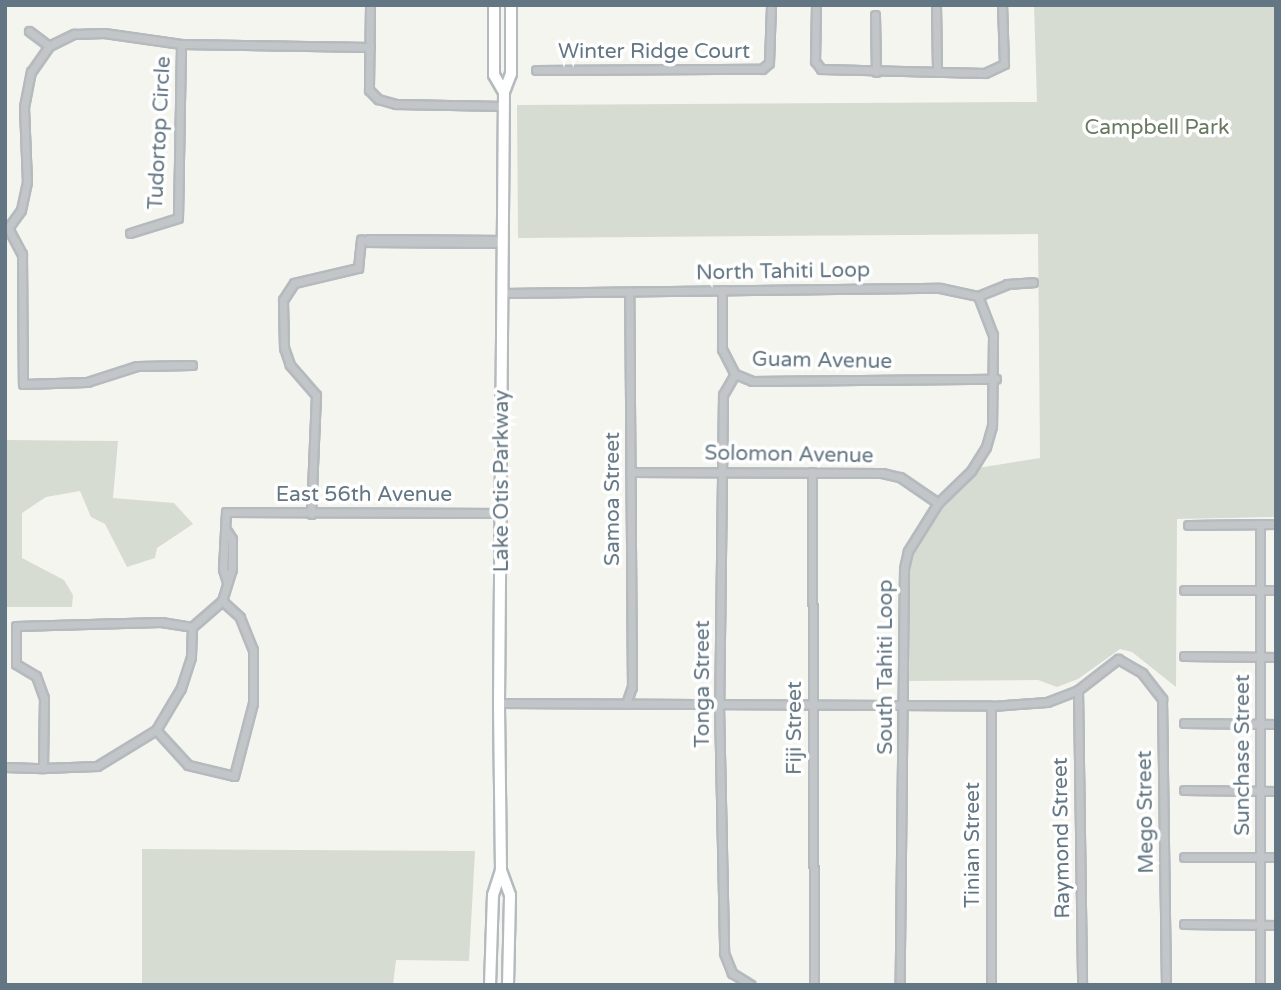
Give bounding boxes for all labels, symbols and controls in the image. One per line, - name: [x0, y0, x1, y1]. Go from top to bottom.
- street label: Winter Ridge Court: [558, 39, 750, 65]
- street label: Tudortop Circle: [143, 56, 177, 210]
- park label: Campbell Park: [1085, 115, 1229, 141]
- street label: North Tahiti Loop: [696, 258, 870, 286]
- street label: Guam Avenue: [752, 347, 892, 375]
- street label: Lake Otis Parkway: [489, 390, 515, 572]
- street label: Samoa Street: [600, 432, 626, 566]
- street label: Solomon Avenue: [704, 441, 874, 469]
- street label: East 56th Avenue: [276, 482, 452, 508]
- street label: South Tahiti Loop: [873, 579, 899, 755]
- street label: Tonga Street: [690, 620, 716, 748]
- street label: Sunchase Street: [1230, 674, 1256, 836]
- street label: Fiji Street: [782, 681, 808, 775]
- street label: Mego Street: [1132, 750, 1160, 874]
- street label: Raymond Street: [1048, 757, 1076, 919]
- street label: Tinian Street: [960, 782, 986, 908]

